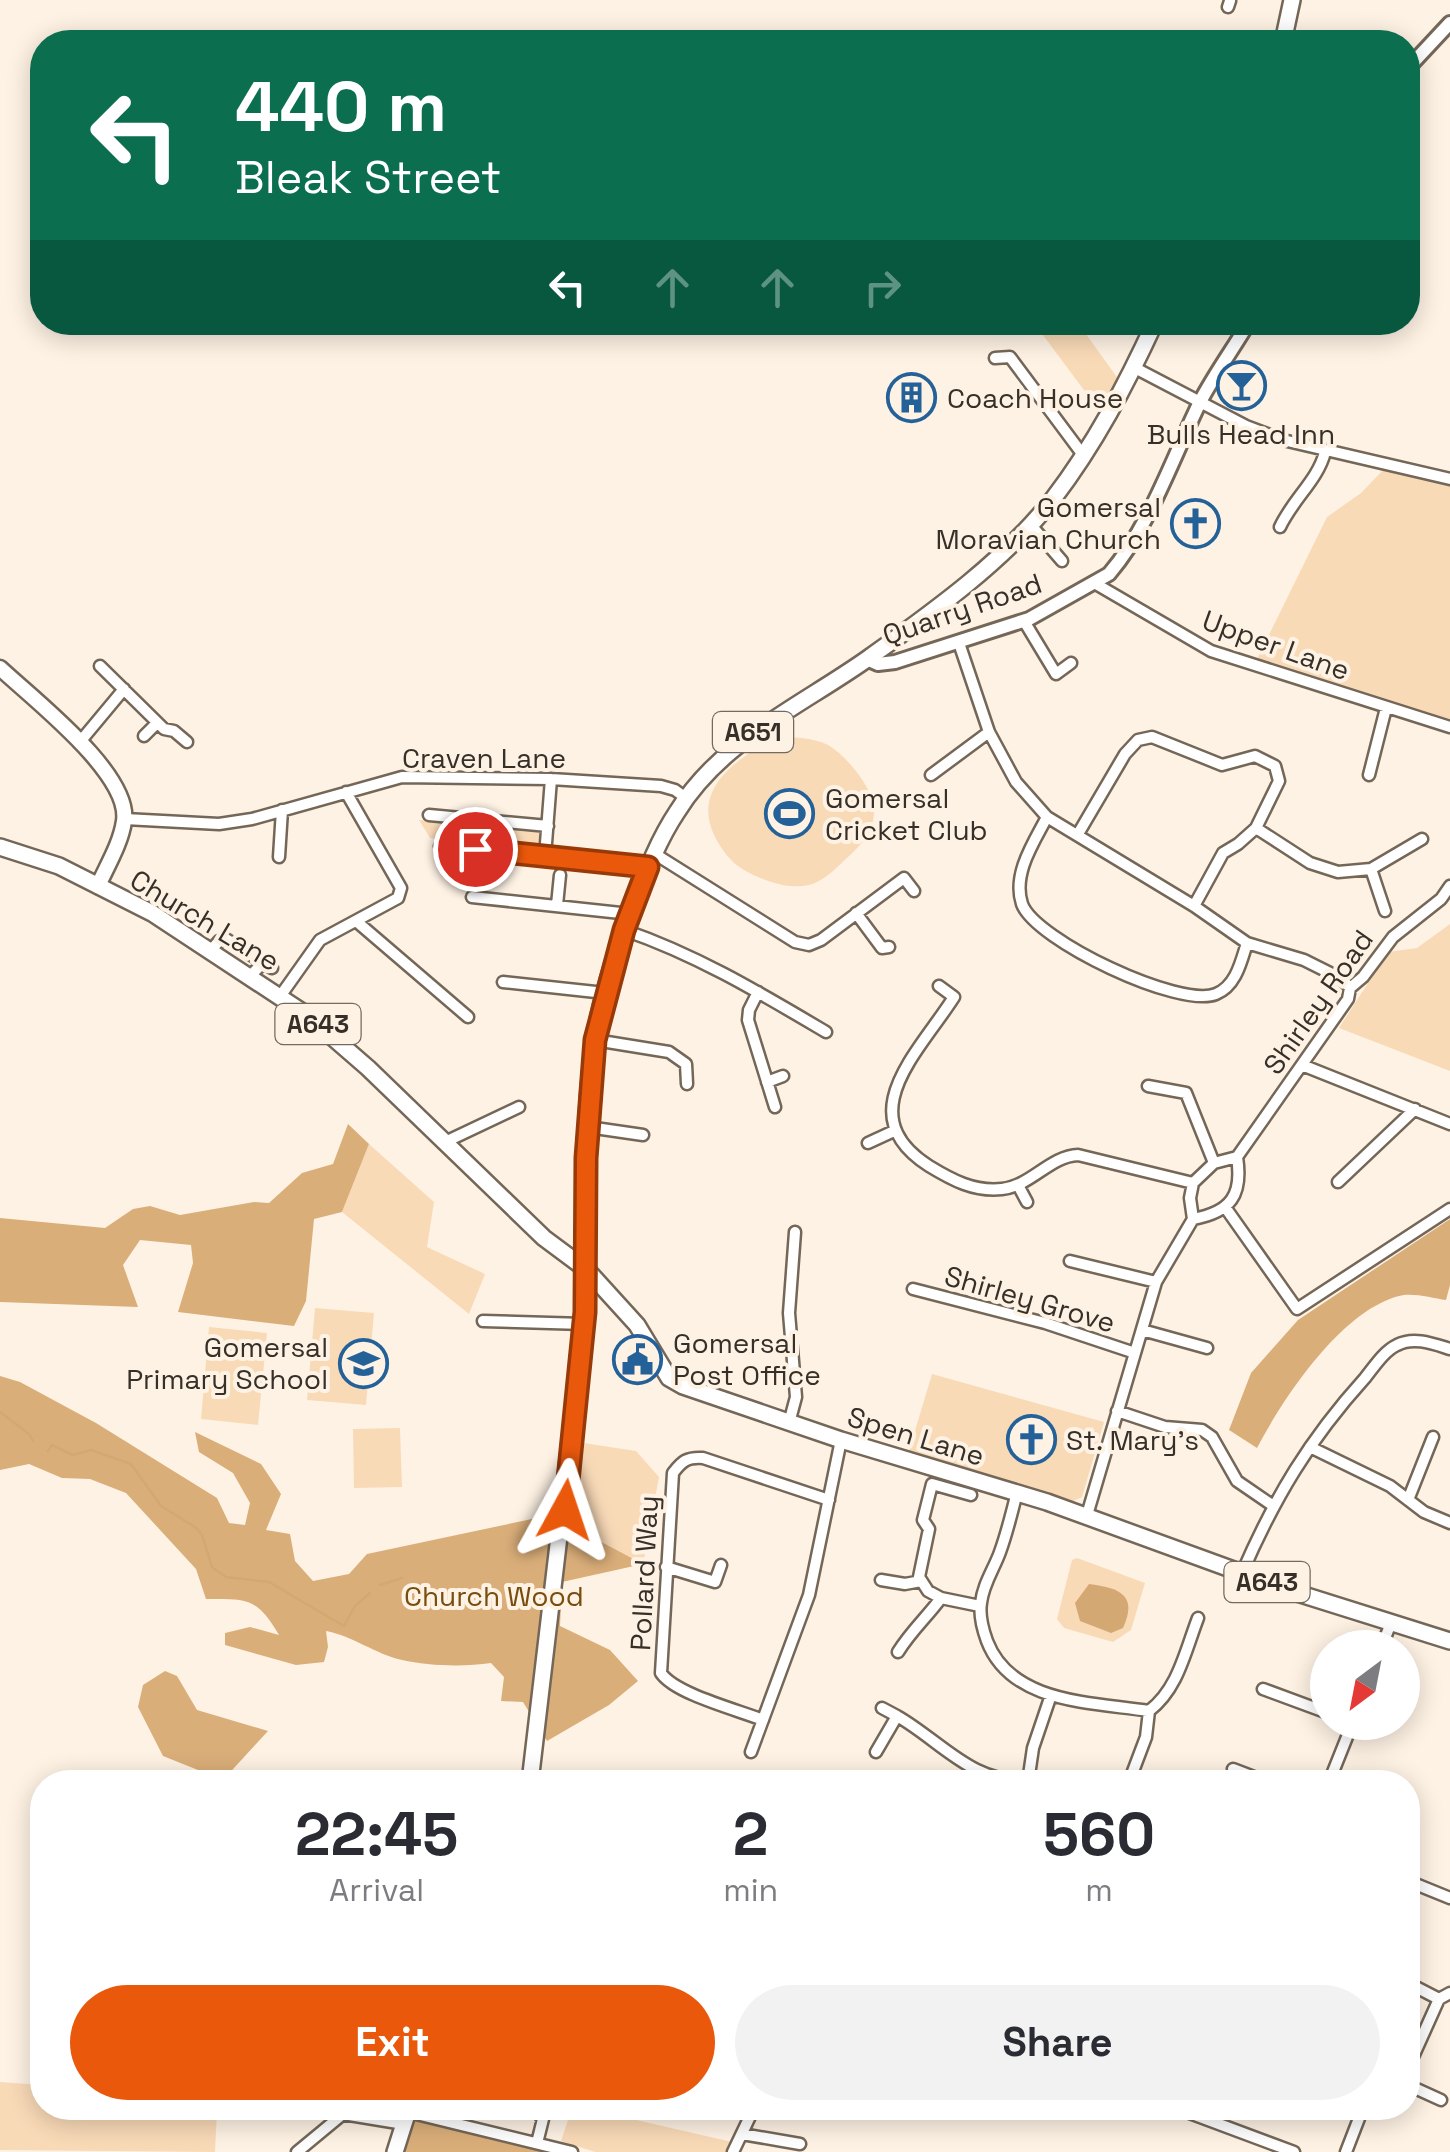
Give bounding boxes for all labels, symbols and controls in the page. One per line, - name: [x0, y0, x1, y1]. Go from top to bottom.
- text: 440 m: [235, 62, 447, 151]
- icon: left: [70, 70, 200, 200]
- text: Bleak Street: [235, 149, 502, 206]
- icon: left: [540, 260, 595, 315]
- icon: ahead: [645, 260, 700, 315]
- icon: ahead: [750, 260, 805, 315]
- icon: right: [855, 260, 910, 315]
- bar icon: Bulls Head Inn: [1215, 360, 1267, 412]
- building icon: Coach House: [886, 372, 938, 424]
- place label: Coach House: [947, 380, 1123, 416]
- place label: Bulls Head Inn: [1147, 416, 1335, 452]
- place label: Gomersal Moravian Church: [936, 489, 1161, 557]
- church icon: Gomersal Moravian Church: [1170, 497, 1222, 549]
- street label: Quarry Road: [878, 565, 1046, 653]
- street label: Upper Lane: [1197, 602, 1355, 688]
- road number: A651: [713, 712, 793, 752]
- street label: Craven Lane: [402, 740, 566, 776]
- place label: Gomersal Cricket Club: [825, 780, 988, 848]
- sports icon: Gomersal Cricket Club: [764, 788, 816, 840]
- pin: [433, 807, 518, 892]
- icon: arrive: [448, 822, 503, 877]
- street label: Church Lane: [124, 861, 286, 979]
- street label: Shirley Road: [1255, 923, 1381, 1081]
- road number: A643: [276, 1004, 360, 1044]
- street label: Shirley Grove: [941, 1257, 1119, 1341]
- place label: Gomersal Post Office: [673, 1325, 821, 1393]
- place label: Gomersal Primary School: [126, 1329, 328, 1397]
- public building icon: Gomersal Post Office: [612, 1333, 664, 1385]
- school or university icon: Gomersal Primary School: [337, 1337, 389, 1389]
- street label: Spen Lane: [843, 1398, 989, 1474]
- church icon: St. Mary's: [1005, 1414, 1057, 1466]
- place label: St. Mary's: [1066, 1422, 1199, 1458]
- position arrow: [513, 1458, 617, 1562]
- street label: Pollard Way: [622, 1494, 666, 1652]
- road number: A643: [1224, 1562, 1310, 1602]
- park label: Church Wood: [404, 1578, 584, 1614]
- north arrow: [1310, 1630, 1420, 1740]
- map controls: [1310, 1630, 1420, 1740]
- text: 22:45: [295, 1796, 458, 1873]
- text: 2: [733, 1796, 768, 1873]
- text: 560: [1043, 1796, 1155, 1873]
- text: Arrival: [329, 1870, 424, 1910]
- text: min: [723, 1870, 778, 1910]
- text: m: [1085, 1870, 1113, 1910]
- button: Exit: [70, 1985, 715, 2100]
- button: Share: [735, 1985, 1380, 2100]

